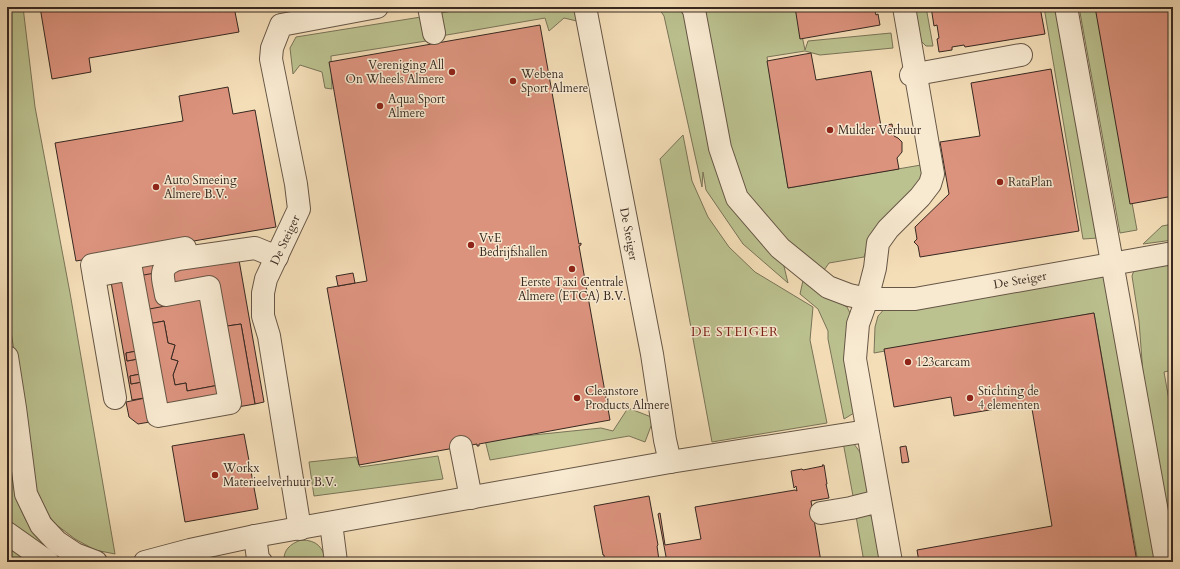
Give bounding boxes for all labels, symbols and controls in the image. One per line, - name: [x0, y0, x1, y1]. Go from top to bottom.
- place label: Vereniging All On Wheels Almere: [346, 57, 444, 87]
- place label: Webena Sport Almere: [520, 66, 588, 96]
- marker: Vereniging All On Wheels Almere: [447, 67, 457, 77]
- marker: Webena Sport Almere: [508, 76, 518, 86]
- place label: Aqua Sport Almere: [388, 91, 445, 121]
- marker: Aqua Sport Almere: [375, 101, 385, 111]
- place label: Mulder Verhuur: [838, 122, 922, 138]
- marker: Mulder Verhuur: [825, 125, 835, 135]
- place label: Auto Smeeing Almere B.V.: [164, 172, 237, 202]
- place label: RataPlan: [1008, 174, 1053, 190]
- marker: RataPlan: [995, 177, 1005, 187]
- marker: Auto Smeeing Almere B.V.: [151, 182, 161, 192]
- street label: De Steiger: [616, 206, 642, 262]
- street label: De Steiger: [266, 212, 304, 268]
- place label: VvE Bedrijfshallen: [479, 230, 548, 260]
- marker: VvE Bedrijfshallen: [466, 240, 476, 250]
- marker: Eerste Taxi Centrale Almere (ETCA) B.V.: [567, 264, 577, 274]
- street label: De Steiger: [992, 267, 1048, 293]
- place label: Eerste Taxi Centrale Almere (ETCA) B.V.: [518, 274, 626, 304]
- district label: DE STEIGER: [691, 323, 779, 341]
- place label: 123carcam: [916, 354, 971, 370]
- marker: 123carcam: [903, 357, 913, 367]
- place label: Cleanstore Products Almere: [585, 383, 669, 413]
- place label: Stichting de 4 elementen: [978, 383, 1040, 413]
- marker: Cleanstore Products Almere: [572, 393, 582, 403]
- marker: Stichting de 4 elementen: [965, 393, 975, 403]
- place label: Workx Materieelverhuur B.V.: [222, 460, 337, 490]
- marker: Workx Materieelverhuur B.V.: [210, 470, 220, 480]

